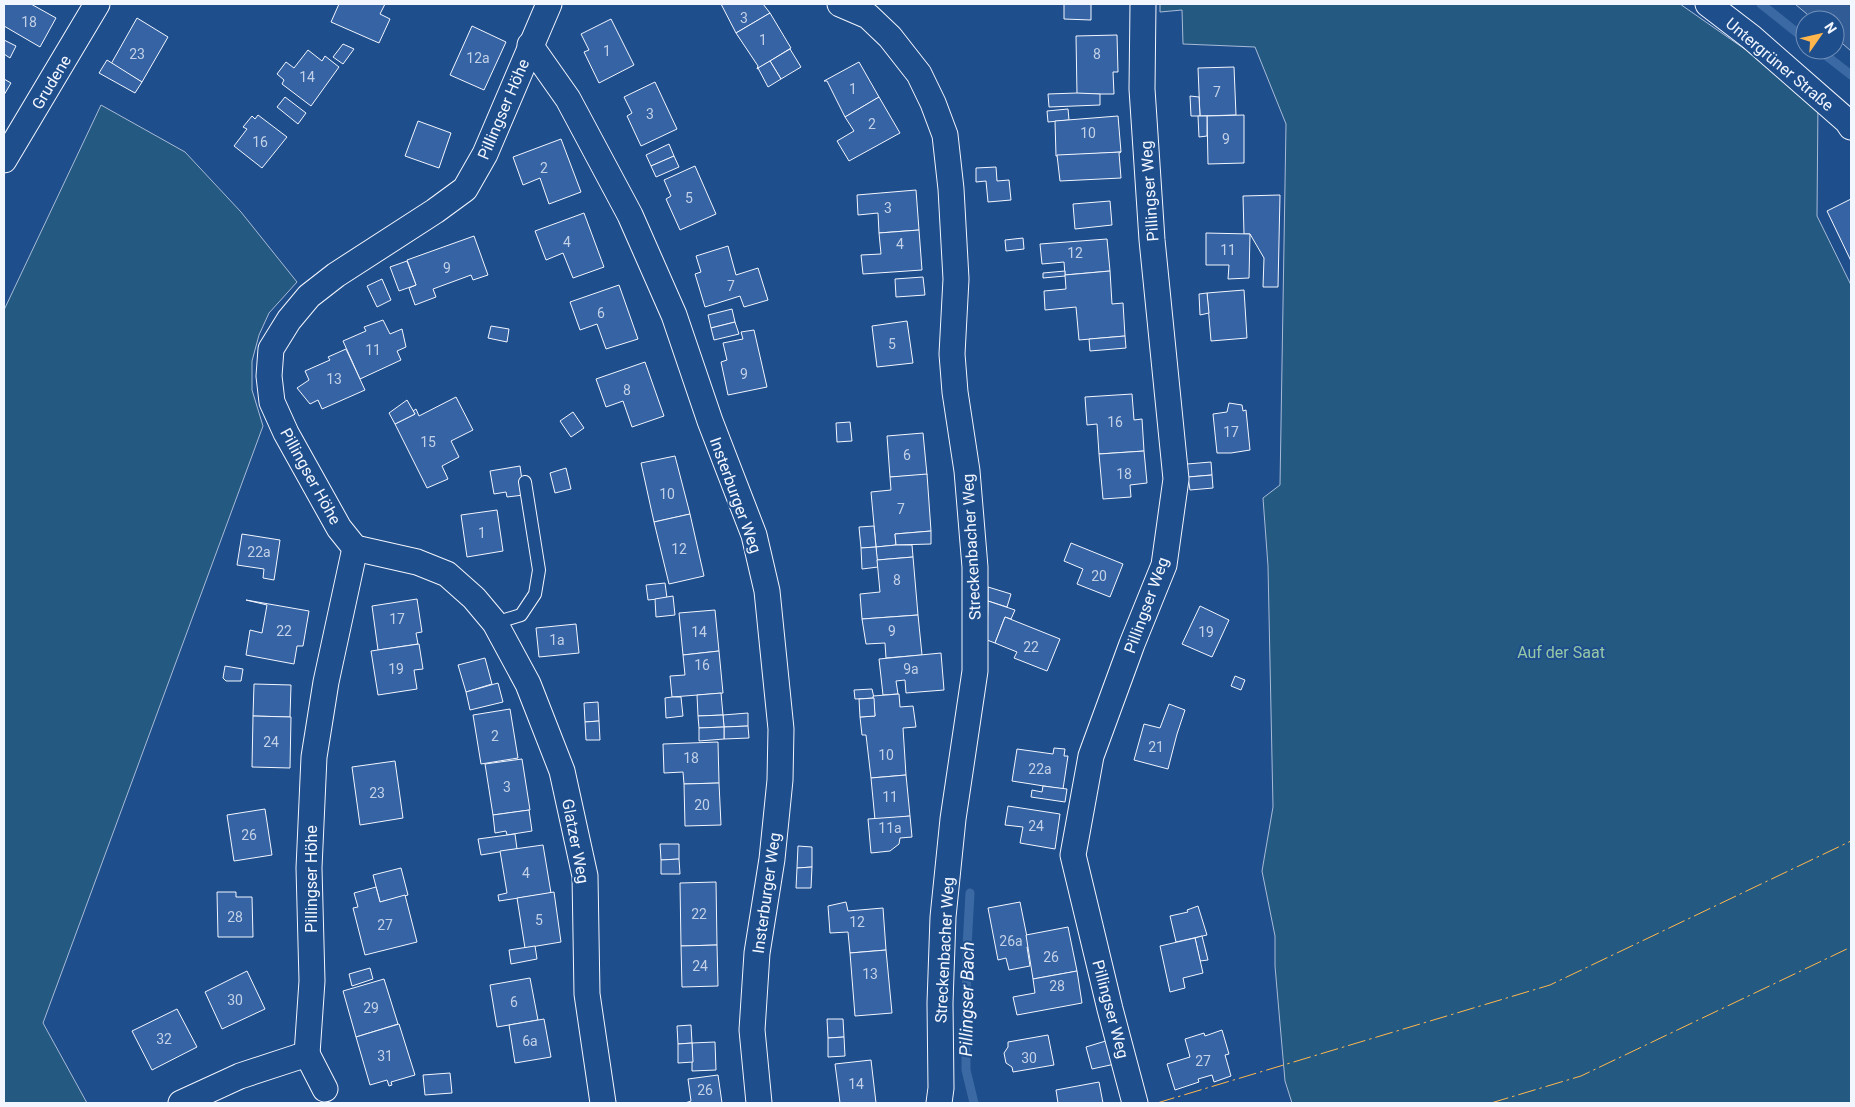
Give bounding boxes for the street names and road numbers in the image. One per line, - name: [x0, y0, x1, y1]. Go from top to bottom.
- street label: Untergrüner Straße: [1722, 14, 1837, 115]
- street label: Grudene: [28, 52, 75, 113]
- street label: Pillingser Höhe: [474, 56, 533, 162]
- street label: Pillingser Weg: [1136, 140, 1162, 242]
- street label: Pillingser Höhe: [276, 425, 345, 528]
- street label: Insterburger Weg: [706, 435, 765, 556]
- street label: Streckenbacher Weg: [958, 473, 985, 621]
- street label: Pillingser Weg: [1120, 554, 1173, 656]
- street label: Glatzer Weg: [558, 797, 593, 885]
- street label: Pillingser Höhe: [302, 825, 321, 933]
- street label: Insterburger Weg: [749, 831, 784, 955]
- street label: Streckenbacher Weg: [931, 876, 958, 1024]
- street label: Pillingser Weg: [1088, 958, 1133, 1060]

